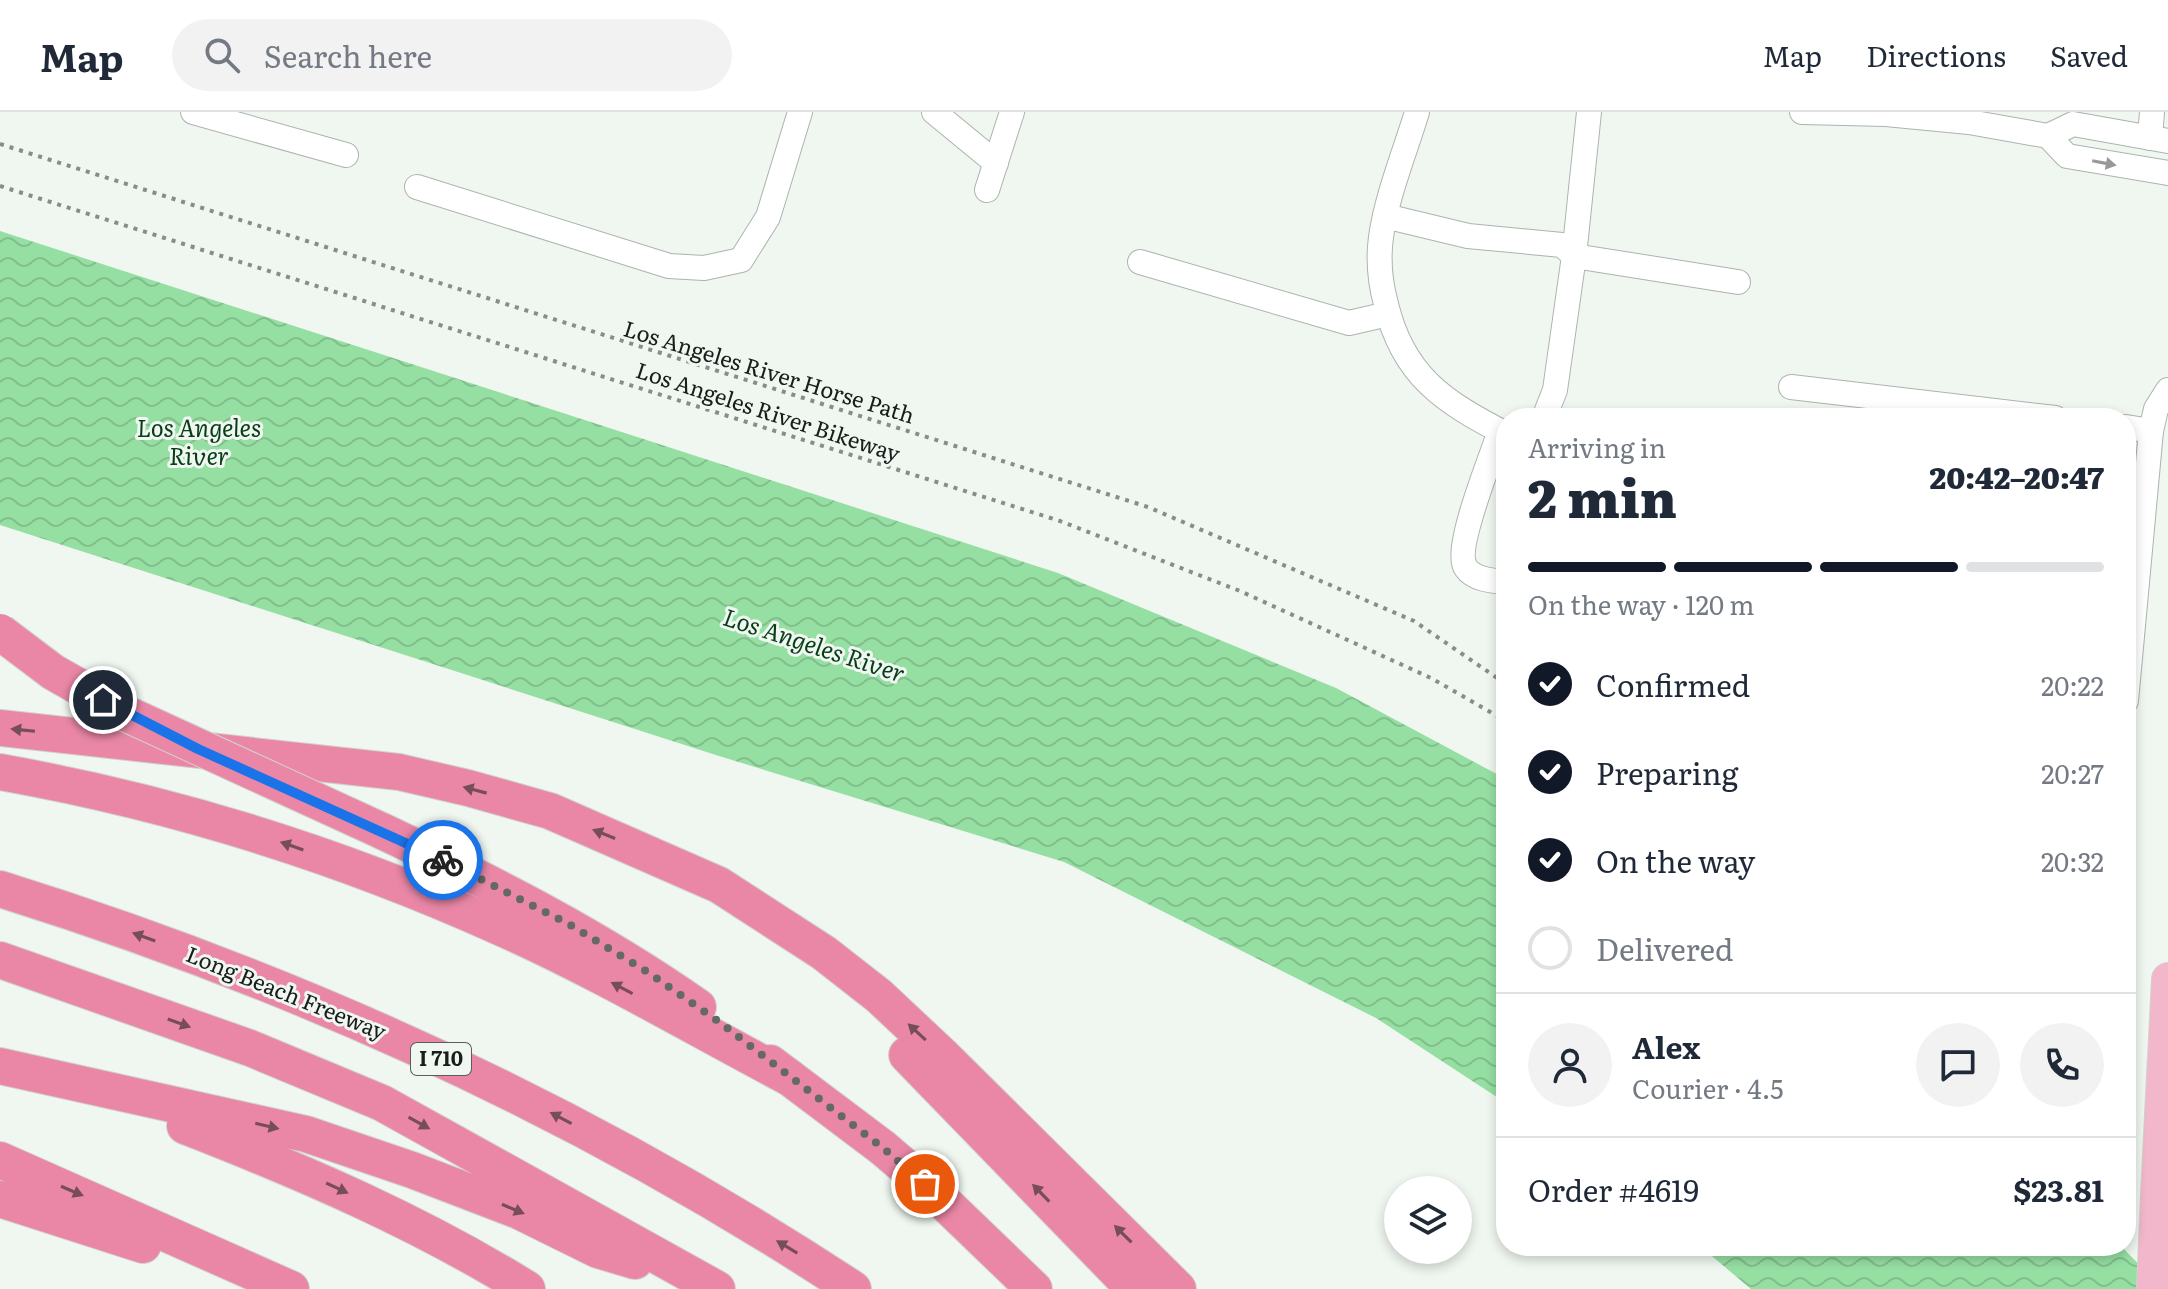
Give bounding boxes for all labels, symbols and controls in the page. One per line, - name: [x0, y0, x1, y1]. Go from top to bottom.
- search box: [172, 19, 732, 91]
- text: Map: [40, 27, 124, 84]
- icon: search: [200, 33, 244, 77]
- text: Search here: [264, 33, 432, 77]
- text: Map: [1763, 34, 1822, 76]
- text: Directions: [1866, 34, 2006, 76]
- text: Saved: [2050, 34, 2128, 76]
- one-way arrow: [2092, 157, 2117, 170]
- street label: Los Angeles River Horse Path: [620, 311, 919, 431]
- street label: Los Angeles River Bikeway: [632, 352, 905, 469]
- water label: Los Angeles River: [137, 409, 261, 472]
- text: Arriving in: [1528, 427, 1666, 466]
- text: 20:42–20:47: [1930, 454, 2104, 498]
- text: 2 min: [1528, 457, 1677, 534]
- text: On the way · 120 m: [1528, 584, 1754, 623]
- water label: Los Angeles River: [719, 598, 910, 689]
- icon: check: [1528, 662, 1572, 706]
- text: Confirmed: [1596, 662, 1750, 706]
- text: 20:22: [2041, 665, 2104, 704]
- pin: [69, 666, 137, 734]
- icon: home: [81, 678, 125, 722]
- one-way arrow: [10, 724, 35, 737]
- icon: check: [1528, 750, 1572, 794]
- text: Preparing: [1596, 750, 1738, 794]
- text: 20:27: [2041, 753, 2104, 792]
- one-way arrow: [462, 783, 487, 795]
- courier: [403, 820, 483, 900]
- one-way arrow: [592, 827, 616, 840]
- icon: bike: [421, 838, 465, 882]
- icon: check: [1528, 838, 1572, 882]
- text: On the way: [1596, 838, 1755, 882]
- one-way arrow: [280, 840, 304, 852]
- text: 20:32: [2041, 841, 2104, 880]
- text: Delivered: [1596, 926, 1733, 970]
- one-way arrow: [131, 930, 155, 942]
- street label: Long Beach Freeway: [181, 936, 392, 1047]
- one-way arrow: [611, 982, 634, 995]
- one-way arrow: [167, 1017, 191, 1030]
- one-way arrow: [908, 1023, 927, 1041]
- button: person: [1528, 1023, 1612, 1107]
- button: chat: [1916, 1023, 2000, 1107]
- button: phone: [2020, 1023, 2104, 1107]
- text: Alex: [1632, 1024, 1700, 1068]
- road number: I 710: [411, 1043, 471, 1075]
- text: Courier · 4.5: [1632, 1068, 1784, 1107]
- one-way arrow: [550, 1112, 573, 1125]
- one-way arrow: [407, 1117, 430, 1130]
- one-way arrow: [255, 1120, 280, 1133]
- pin: [891, 1150, 959, 1218]
- icon: bag: [903, 1162, 947, 1206]
- text: Order #4619: [1528, 1167, 1699, 1211]
- text: $23.81: [2013, 1167, 2104, 1211]
- map controls: [1384, 1176, 1472, 1264]
- button: layers: [1384, 1176, 1472, 1264]
- one-way arrow: [325, 1181, 348, 1194]
- one-way arrow: [60, 1184, 84, 1197]
- one-way arrow: [1032, 1184, 1050, 1203]
- one-way arrow: [501, 1203, 525, 1216]
- one-way arrow: [1114, 1225, 1133, 1244]
- one-way arrow: [776, 1240, 798, 1254]

